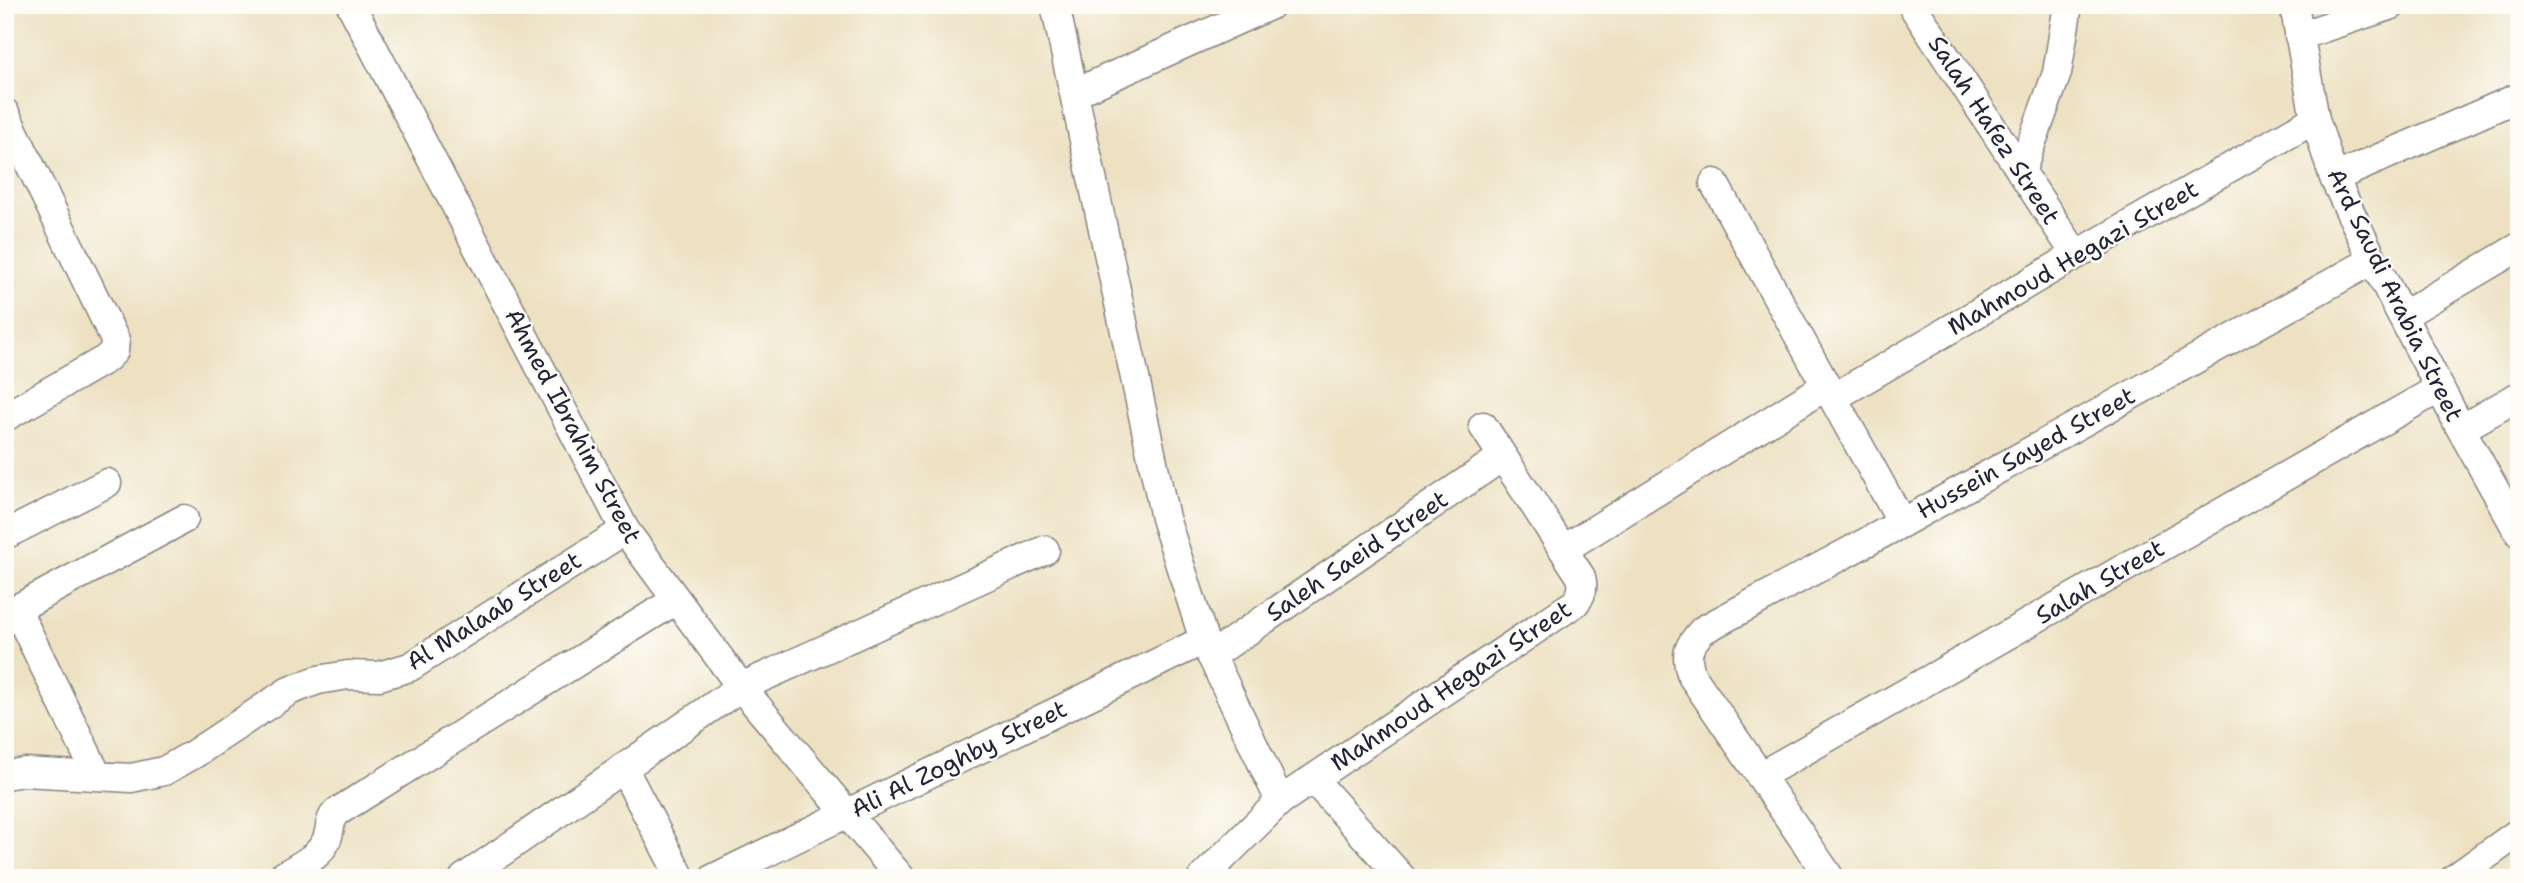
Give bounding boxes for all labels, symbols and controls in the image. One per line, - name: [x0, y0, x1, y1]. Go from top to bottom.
- street label: Salah Hafez Street: [1921, 29, 2067, 231]
- street label: Ard Saudi Arabia Street: [2320, 163, 2470, 427]
- street label: Mahmoud Hegazi Street: [1942, 173, 2204, 343]
- street label: Ahmed Ibrahim Street: [497, 303, 649, 549]
- street label: Hussein Sayed Street: [1911, 380, 2141, 526]
- street label: Saleh Saeid Street: [1260, 483, 1454, 629]
- street label: Salah Street: [2030, 532, 2170, 632]
- street label: Al Malaab Street: [401, 544, 587, 678]
- street label: Mahmoud Hegazi Street: [1324, 593, 1578, 779]
- street label: Ali Al Zoghby Street: [846, 693, 1072, 825]

